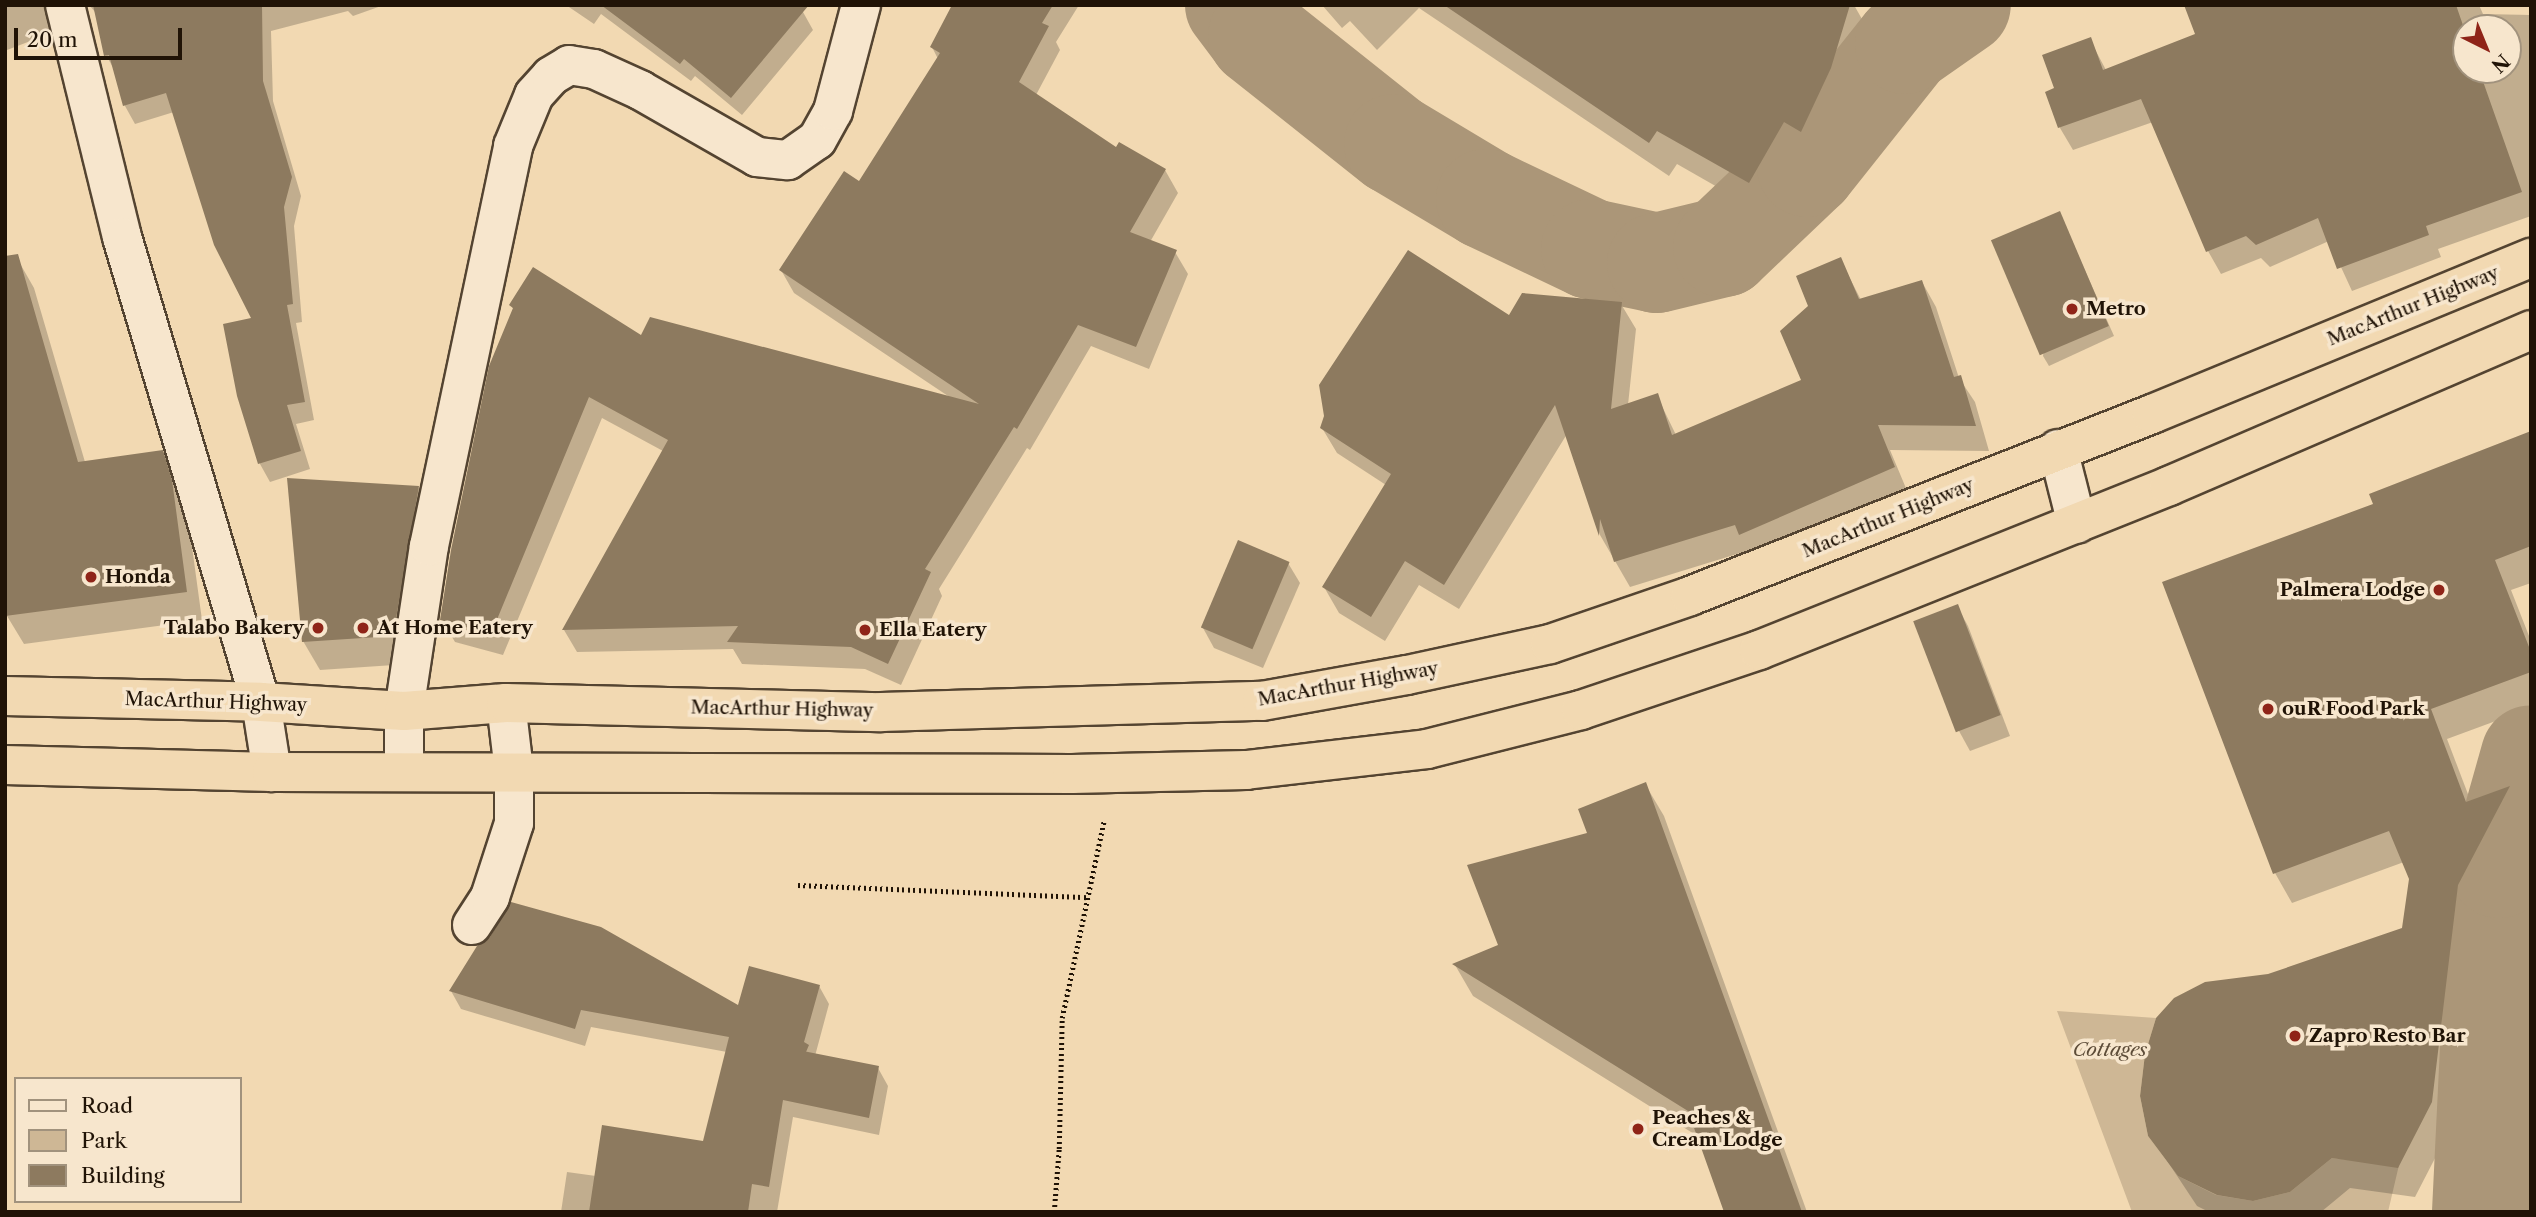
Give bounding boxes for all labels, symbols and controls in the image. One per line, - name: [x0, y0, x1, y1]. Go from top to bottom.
- scale bar: [18, 14, 186, 58]
- north arrow: [2452, 14, 2522, 84]
- text: 20 m: [27, 27, 78, 52]
- text: N: [2486, 49, 2514, 77]
- street label: MacArthur Highway: [2324, 261, 2502, 351]
- place label: Metro: [2086, 298, 2146, 320]
- marker: Metro: [2064, 301, 2080, 317]
- street label: MacArthur Highway: [1799, 473, 1977, 563]
- place label: Honda: [105, 566, 171, 588]
- marker: Honda: [83, 569, 99, 585]
- place label: Palmera Lodge: [2279, 579, 2425, 601]
- marker: Palmera Lodge: [2431, 582, 2447, 598]
- place label: Talabo Bakery: [164, 617, 304, 639]
- place label: At Home Eatery: [377, 617, 533, 639]
- place label: Ella Eatery: [879, 619, 987, 641]
- marker: Talabo Bakery: [310, 620, 326, 636]
- marker: At Home Eatery: [355, 620, 371, 636]
- marker: Ella Eatery: [857, 622, 873, 638]
- street label: MacArthur Highway: [1256, 657, 1440, 711]
- street label: MacArthur Highway: [124, 687, 308, 717]
- street label: MacArthur Highway: [690, 696, 874, 722]
- place label: ouR Food Park: [2282, 698, 2425, 720]
- marker: ouR Food Park: [2260, 701, 2276, 717]
- place label: Zapro Resto Bar: [2309, 1025, 2466, 1047]
- marker: Zapro Resto Bar: [2287, 1028, 2303, 1044]
- park label: Cottages: [2073, 1039, 2147, 1061]
- legend: [14, 1077, 242, 1203]
- text: Road: [81, 1093, 133, 1118]
- place label: Peaches & Cream Lodge: [1652, 1107, 1782, 1151]
- marker: Peaches & Cream Lodge: [1630, 1121, 1646, 1137]
- text: Park: [81, 1128, 127, 1153]
- text: Building: [81, 1163, 165, 1188]

